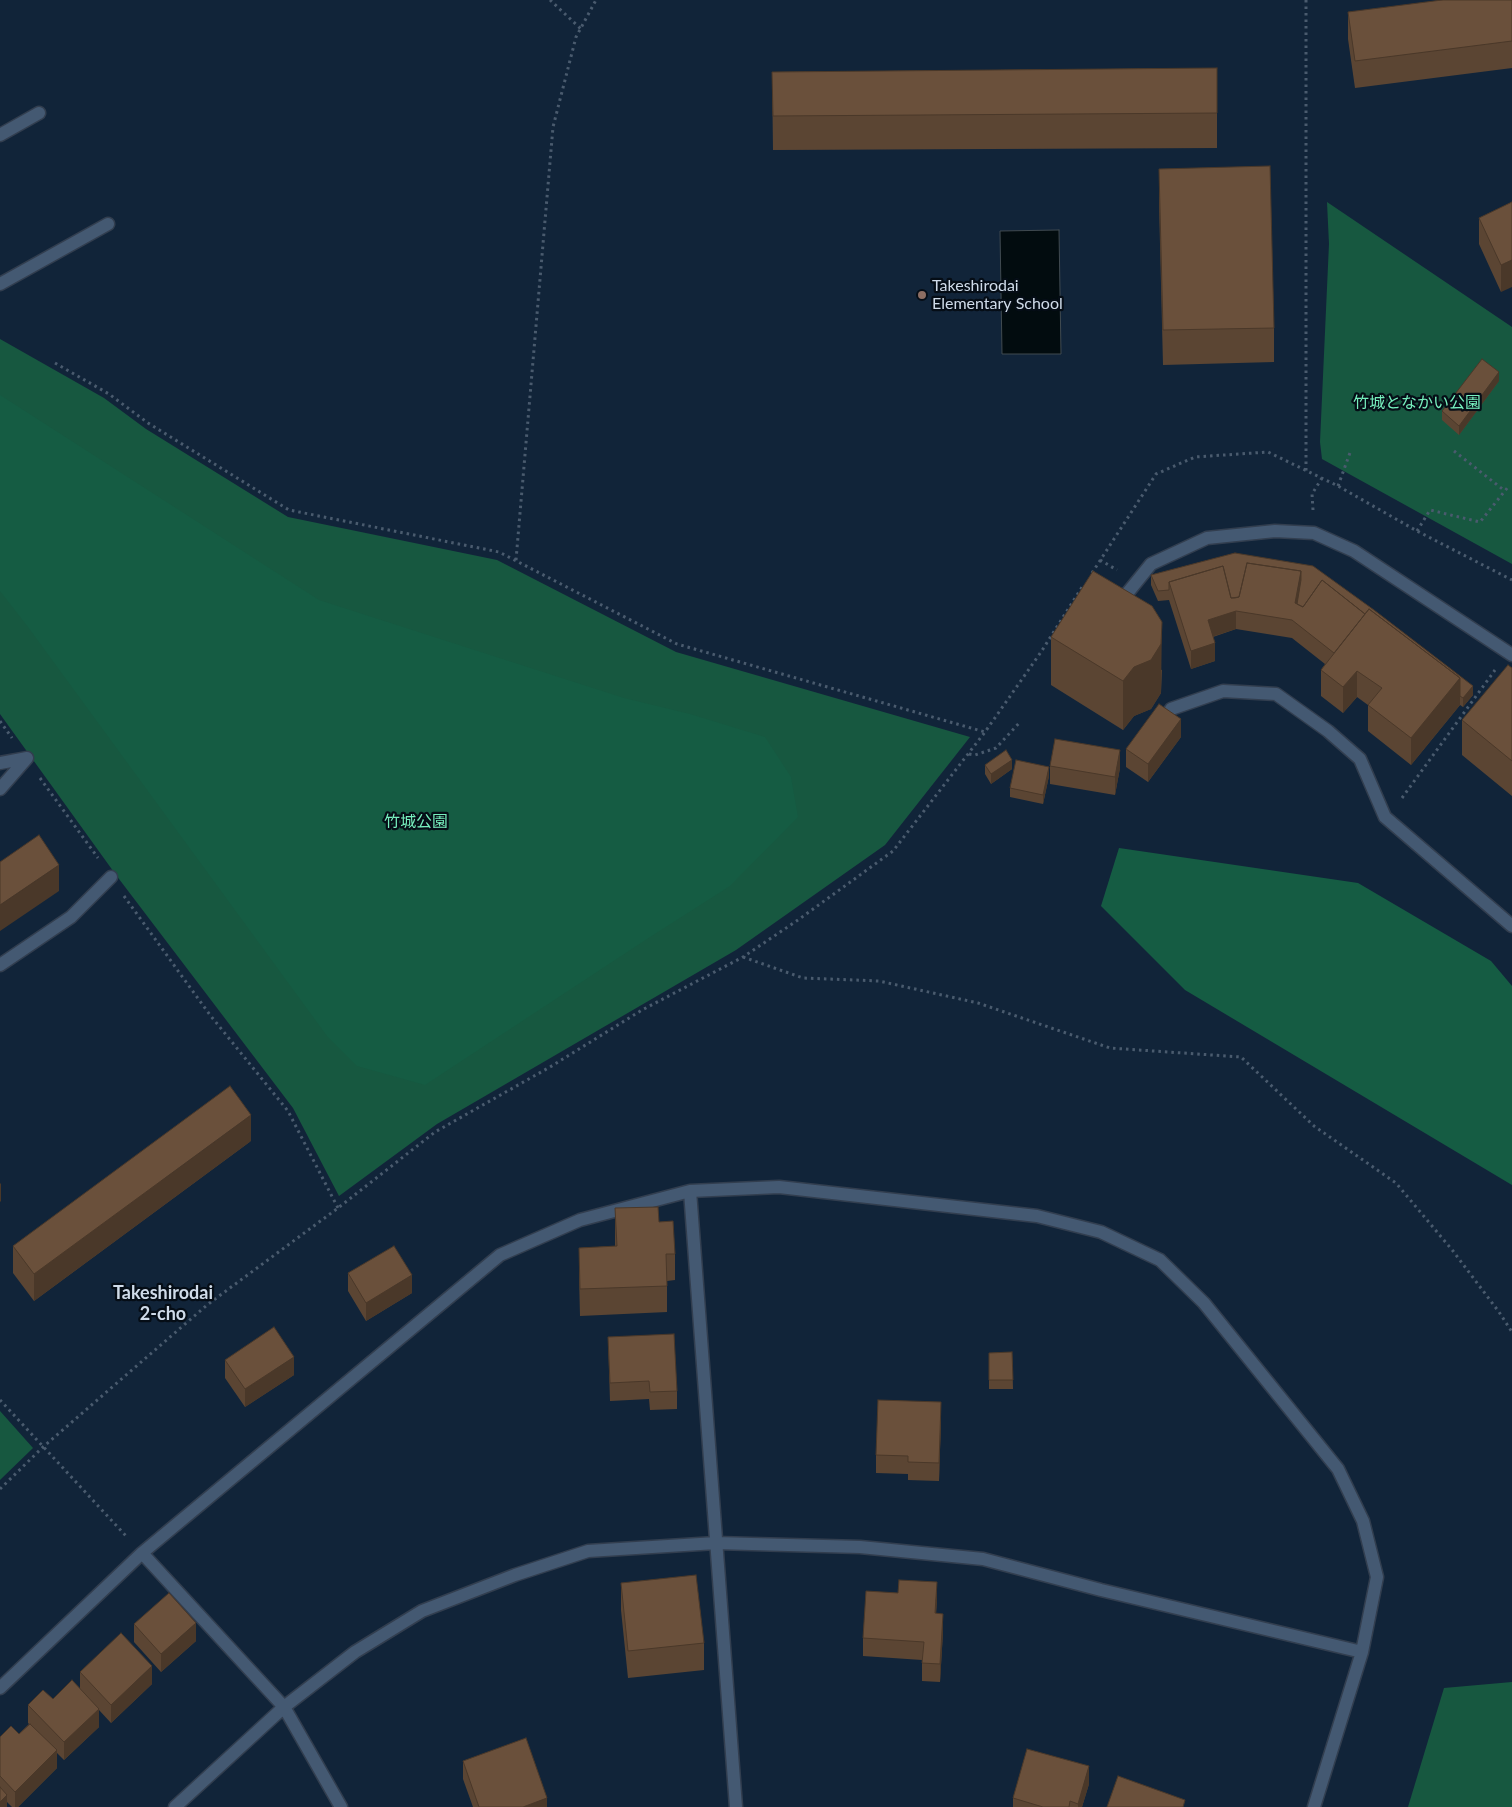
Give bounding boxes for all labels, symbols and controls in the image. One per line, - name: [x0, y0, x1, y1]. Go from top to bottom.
- place label: Takeshirodai Elementary School: [932, 276, 1063, 314]
- marker: Takeshirodai Elementary School: [916, 289, 928, 301]
- park label: 竹城となかい公園: [1353, 393, 1481, 413]
- park label: 竹城公園: [384, 812, 448, 832]
- district label: Takeshirodai 2-cho: [113, 1282, 213, 1325]

